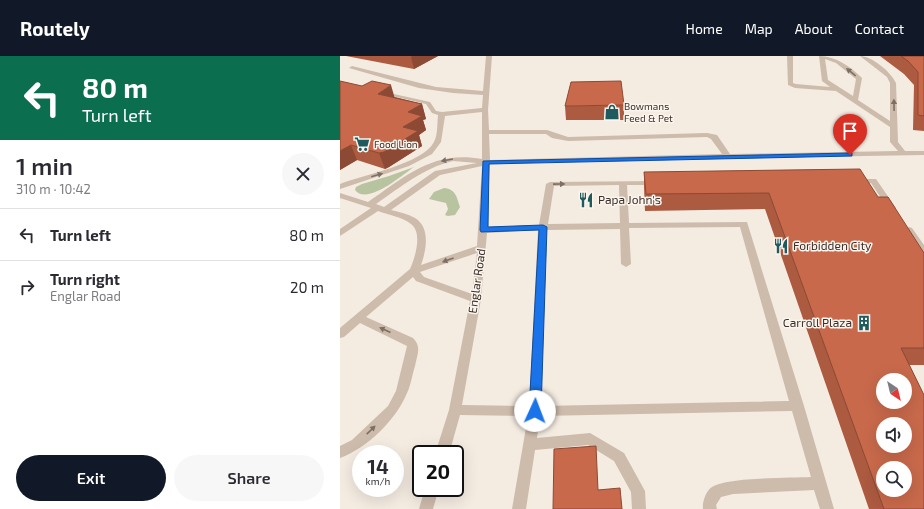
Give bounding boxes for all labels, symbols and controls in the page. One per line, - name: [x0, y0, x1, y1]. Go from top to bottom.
- text: Routely: [20, 17, 90, 40]
- text: Home: [686, 20, 723, 37]
- text: Map: [745, 20, 773, 37]
- text: About: [795, 20, 833, 37]
- text: Contact: [855, 20, 904, 37]
- one-way arrow: [846, 67, 857, 76]
- text: 80 m: [82, 70, 148, 104]
- icon: left: [16, 72, 68, 124]
- one-way arrow: [891, 98, 897, 111]
- place label: Bowmans Feed & Pet: [624, 100, 673, 124]
- shop icon: Bowmans Feed & Pet: [603, 103, 621, 121]
- text: Turn left: [82, 104, 152, 126]
- pin: [833, 114, 867, 155]
- icon: arrive: [839, 120, 861, 142]
- supermarket icon: Food Lion: [353, 135, 371, 153]
- place label: Food Lion: [374, 138, 418, 150]
- text: 1 min: [16, 151, 73, 180]
- button: close: [282, 153, 324, 195]
- one-way arrow: [441, 158, 453, 164]
- one-way arrow: [371, 172, 383, 178]
- text: 310 m · 10:42: [16, 181, 91, 197]
- one-way arrow: [553, 181, 566, 187]
- restaurant icon: Papa John's: [577, 191, 595, 209]
- place label: Papa John's: [598, 192, 661, 206]
- icon: left: [16, 224, 38, 246]
- text: Turn left: [50, 226, 111, 244]
- text: 80 m: [289, 226, 324, 244]
- restaurant icon: Forbidden City: [772, 237, 790, 255]
- place label: Forbidden City: [793, 238, 872, 252]
- street label: Englar Road: [465, 247, 487, 314]
- one-way arrow: [442, 258, 454, 264]
- text: Turn right: [50, 270, 120, 288]
- icon: right: [16, 276, 38, 298]
- text: 20 m: [290, 278, 324, 296]
- text: Englar Road: [50, 288, 121, 304]
- building icon: Carroll Plaza: [855, 314, 873, 332]
- place label: Carroll Plaza: [783, 315, 852, 329]
- one-way arrow: [379, 327, 390, 333]
- north arrow: [876, 373, 912, 409]
- map controls: [876, 373, 912, 497]
- position arrow: [514, 390, 556, 432]
- button: sound: [876, 417, 912, 453]
- one-way arrow: [366, 425, 376, 435]
- speed limit sign: 20: [412, 445, 464, 497]
- text: 14: [367, 454, 389, 478]
- button: Exit: [16, 455, 166, 501]
- button: Share: [174, 455, 324, 501]
- button: search: [876, 461, 912, 497]
- text: km/h: [366, 475, 390, 487]

